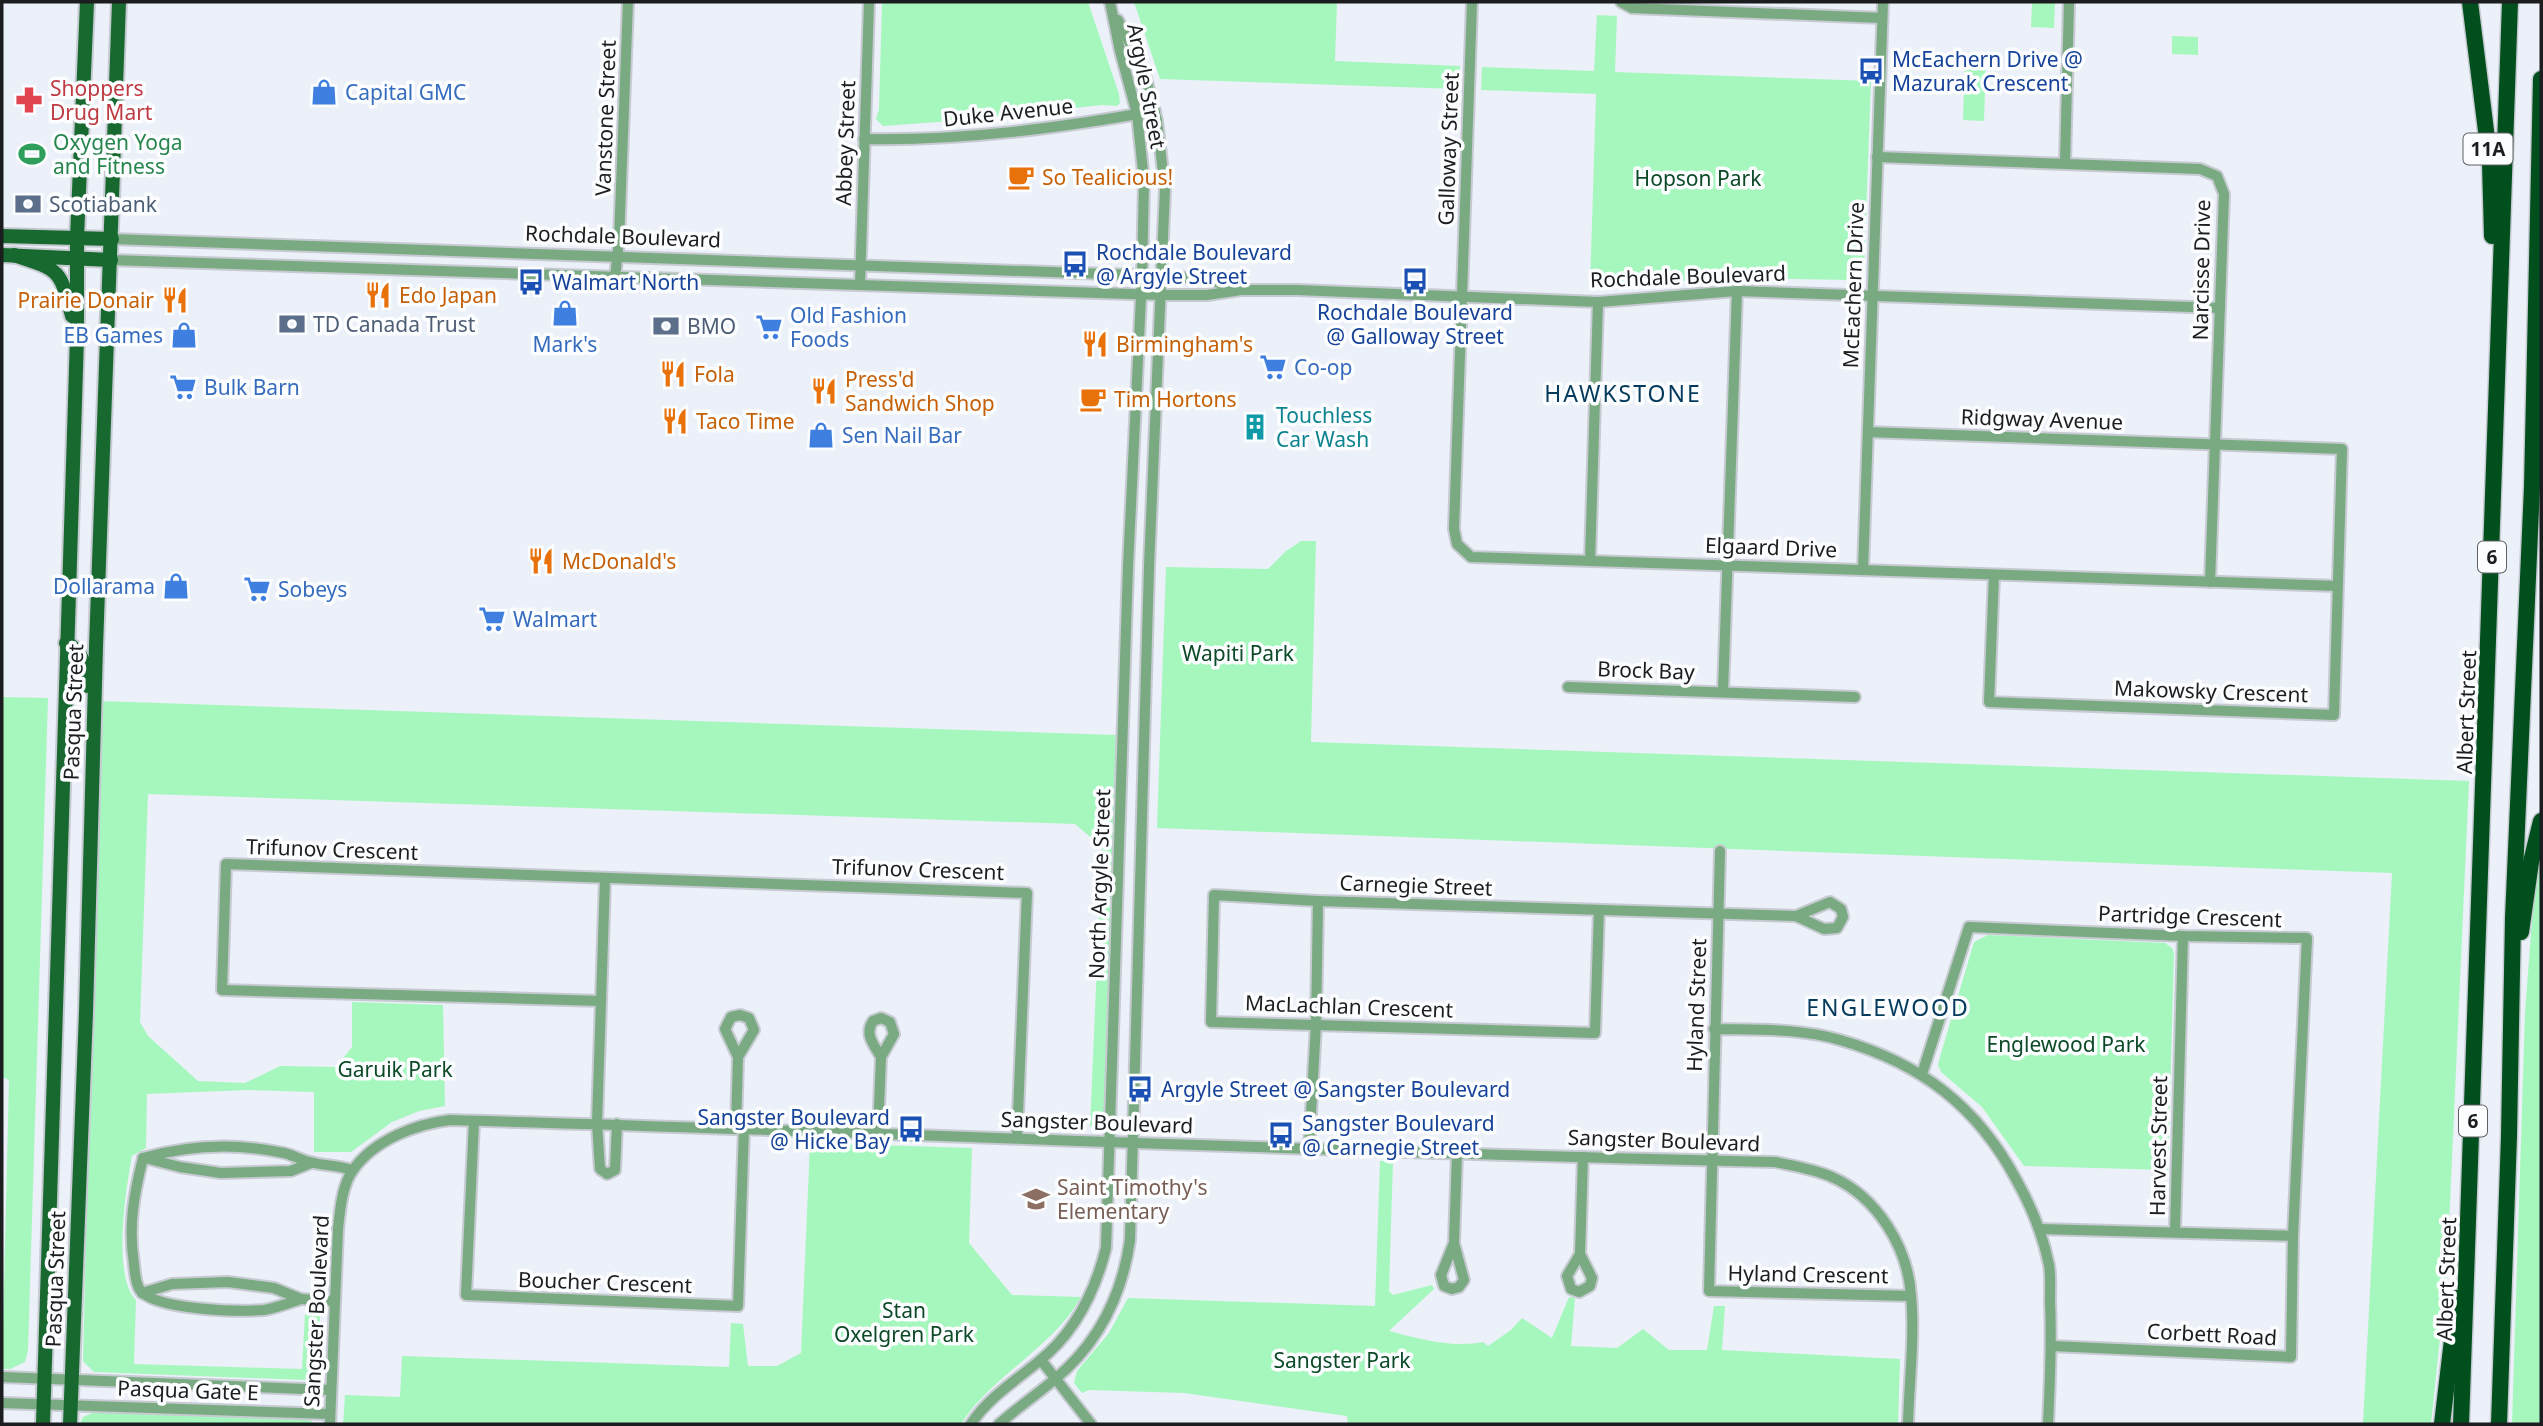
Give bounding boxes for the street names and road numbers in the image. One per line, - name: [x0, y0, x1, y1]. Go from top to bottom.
- street label: Argyle Street: [1121, 21, 1173, 151]
- street label: Vanstone Street: [588, 39, 622, 197]
- street label: Galloway Street: [1431, 72, 1465, 226]
- street label: Abbey Street: [829, 79, 861, 206]
- street label: Duke Avenue: [942, 91, 1074, 133]
- road number: 11A: [2464, 134, 2512, 164]
- street label: Narcisse Drive: [2186, 199, 2216, 341]
- street label: McEachern Drive: [1836, 201, 1870, 369]
- street label: Rochdale Boulevard: [525, 219, 721, 253]
- street label: Rochdale Boulevard: [1590, 259, 1786, 293]
- street label: Ridgway Avenue: [1960, 402, 2124, 436]
- street label: Elgaard Drive: [1704, 531, 1838, 563]
- road number: 6: [2478, 542, 2506, 572]
- street label: Pasqua Street: [57, 643, 89, 781]
- street label: Albert Street: [2450, 649, 2482, 774]
- street label: Brock Bay: [1597, 654, 1695, 686]
- street label: Makowsky Crescent: [2113, 674, 2309, 708]
- street label: North Argyle Street: [1082, 788, 1116, 980]
- street label: Trifunov Crescent: [245, 832, 419, 866]
- street label: Trifunov Crescent: [831, 852, 1005, 886]
- street label: Carnegie Street: [1339, 868, 1493, 902]
- street label: Partridge Crescent: [2098, 899, 2283, 933]
- street label: Hyland Street: [1680, 937, 1712, 1072]
- street label: MacLachlan Crescent: [1244, 988, 1454, 1024]
- street label: Harvest Street: [2143, 1075, 2173, 1216]
- street label: Sangster Boulevard: [1000, 1105, 1194, 1139]
- road number: 6: [2459, 1106, 2487, 1136]
- street label: Sangster Boulevard: [1567, 1123, 1761, 1157]
- street label: Pasqua Street: [39, 1210, 71, 1348]
- street label: Sangster Boulevard: [297, 1214, 335, 1408]
- street label: Albert Street: [2430, 1216, 2462, 1341]
- street label: Hyland Crescent: [1727, 1259, 1889, 1289]
- street label: Boucher Crescent: [517, 1265, 693, 1299]
- street label: Corbett Road: [2146, 1317, 2278, 1351]
- street label: Pasqua Gate E: [117, 1374, 259, 1406]

